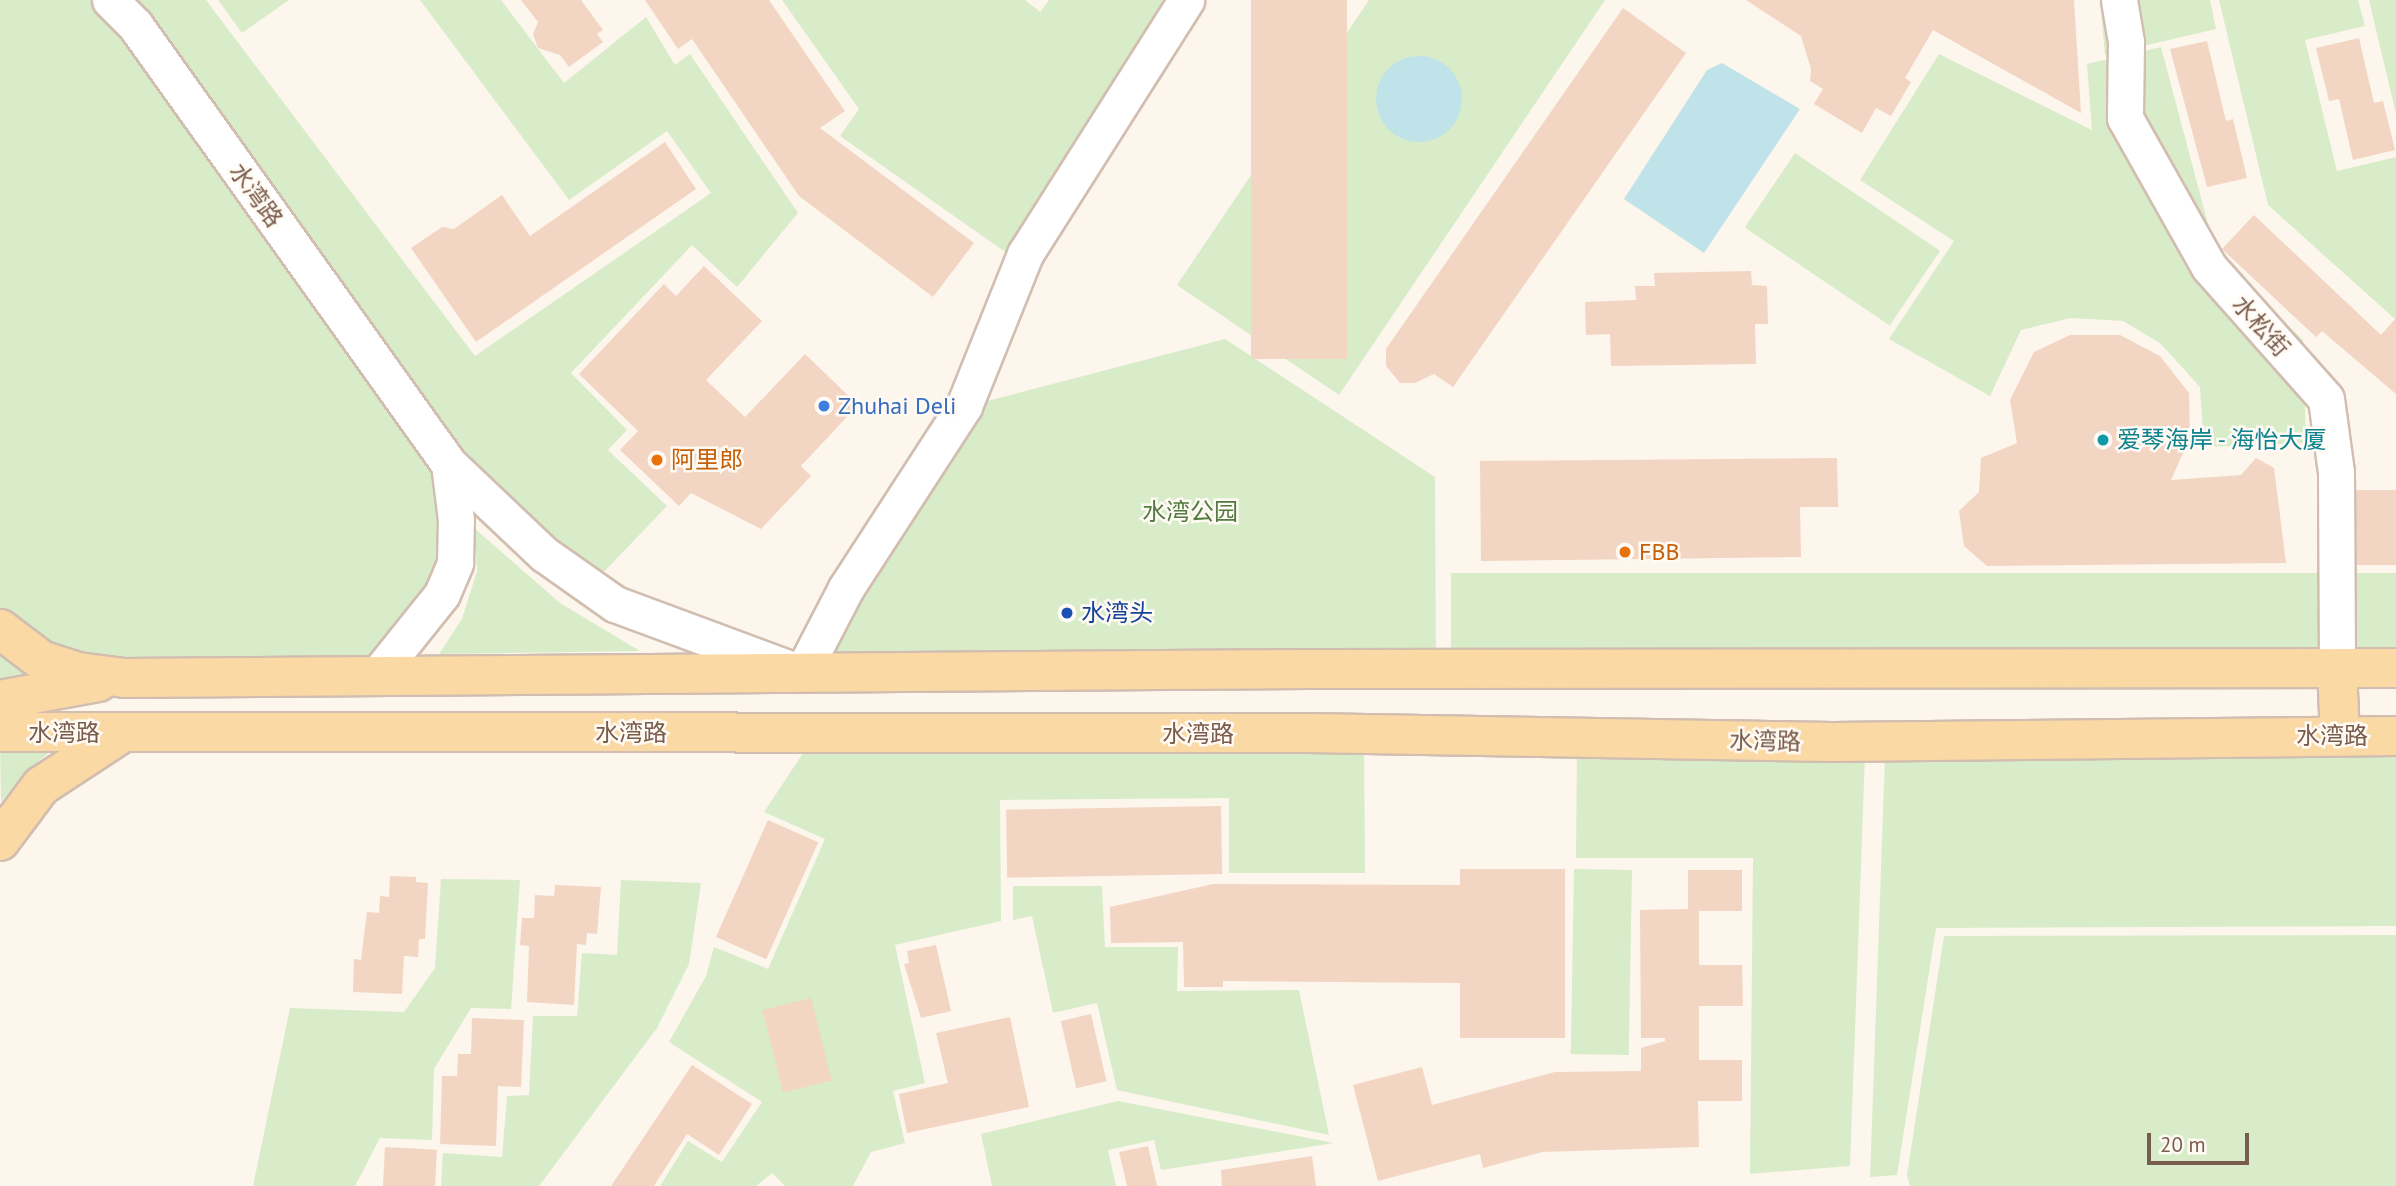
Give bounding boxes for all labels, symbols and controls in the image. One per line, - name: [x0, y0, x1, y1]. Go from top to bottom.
- street label: 水湾路: [223, 157, 289, 233]
- street label: 水松街: [2226, 290, 2296, 362]
- place label: Zhuhai Deli: [838, 392, 956, 420]
- marker: Zhuhai Deli: [816, 398, 832, 414]
- place label: 爱琴海岸 - 海怡大厦: [2117, 426, 2330, 454]
- marker: 爱琴海岸 - 海怡大厦: [2095, 432, 2111, 448]
- place label: 阿里郎: [671, 446, 743, 474]
- marker: 阿里郎: [649, 452, 665, 468]
- park label: 水湾公园: [1142, 498, 1238, 526]
- place label: FBB: [1639, 538, 1679, 566]
- marker: FBB: [1617, 544, 1633, 560]
- place label: 水湾头: [1081, 599, 1153, 627]
- marker: 水湾头: [1059, 605, 1075, 621]
- street label: 水湾路: [28, 719, 100, 747]
- street label: 水湾路: [595, 719, 667, 747]
- street label: 水湾路: [1162, 720, 1234, 748]
- street label: 水湾路: [2296, 722, 2368, 750]
- street label: 水湾路: [1729, 726, 1801, 756]
- scale bar: [2151, 1120, 2252, 1164]
- text: 20 m: [2160, 1131, 2206, 1158]

